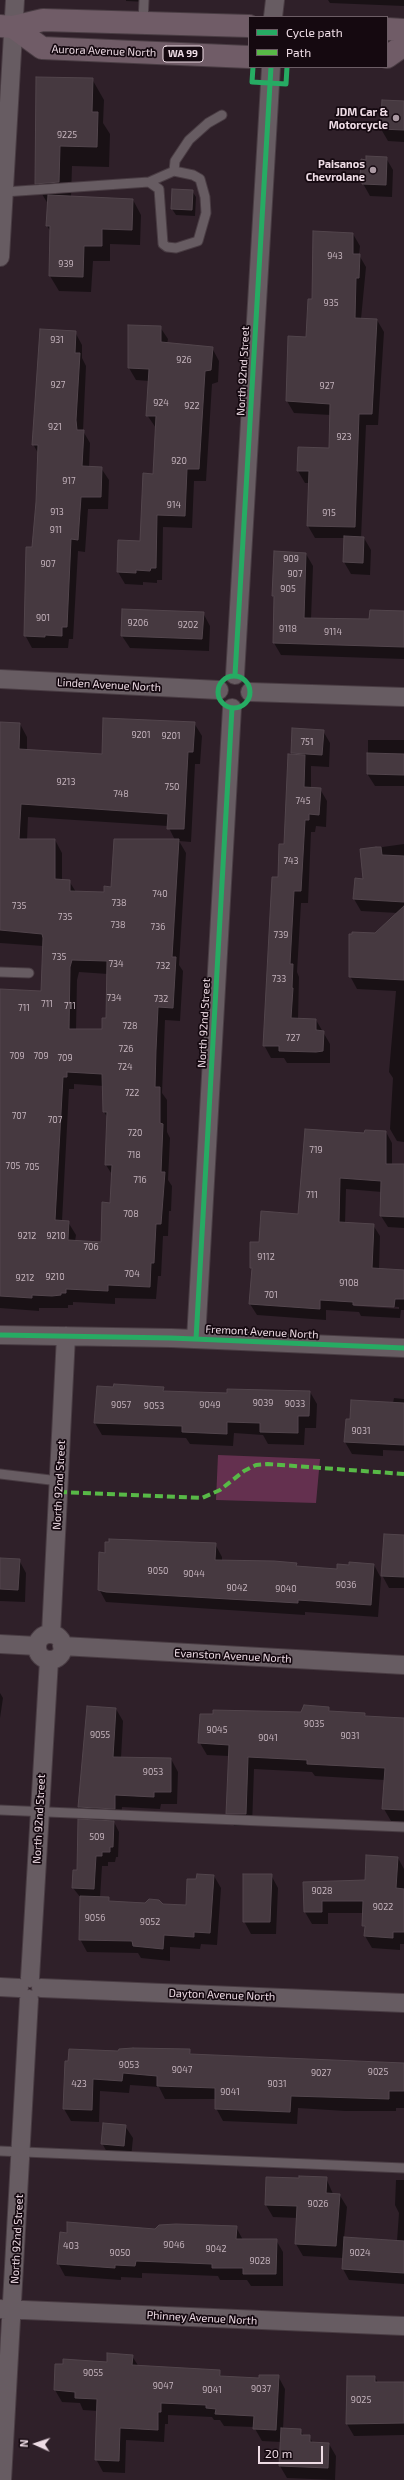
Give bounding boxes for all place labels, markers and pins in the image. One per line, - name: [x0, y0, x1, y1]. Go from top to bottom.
- place label: JDM Car & Motorcycle: [329, 105, 388, 131]
- marker: JDM Car & Motorcycle: [391, 113, 401, 123]
- place label: Paisanos Chevrolane: [306, 157, 365, 183]
- marker: Paisanos Chevrolane: [368, 165, 378, 175]

